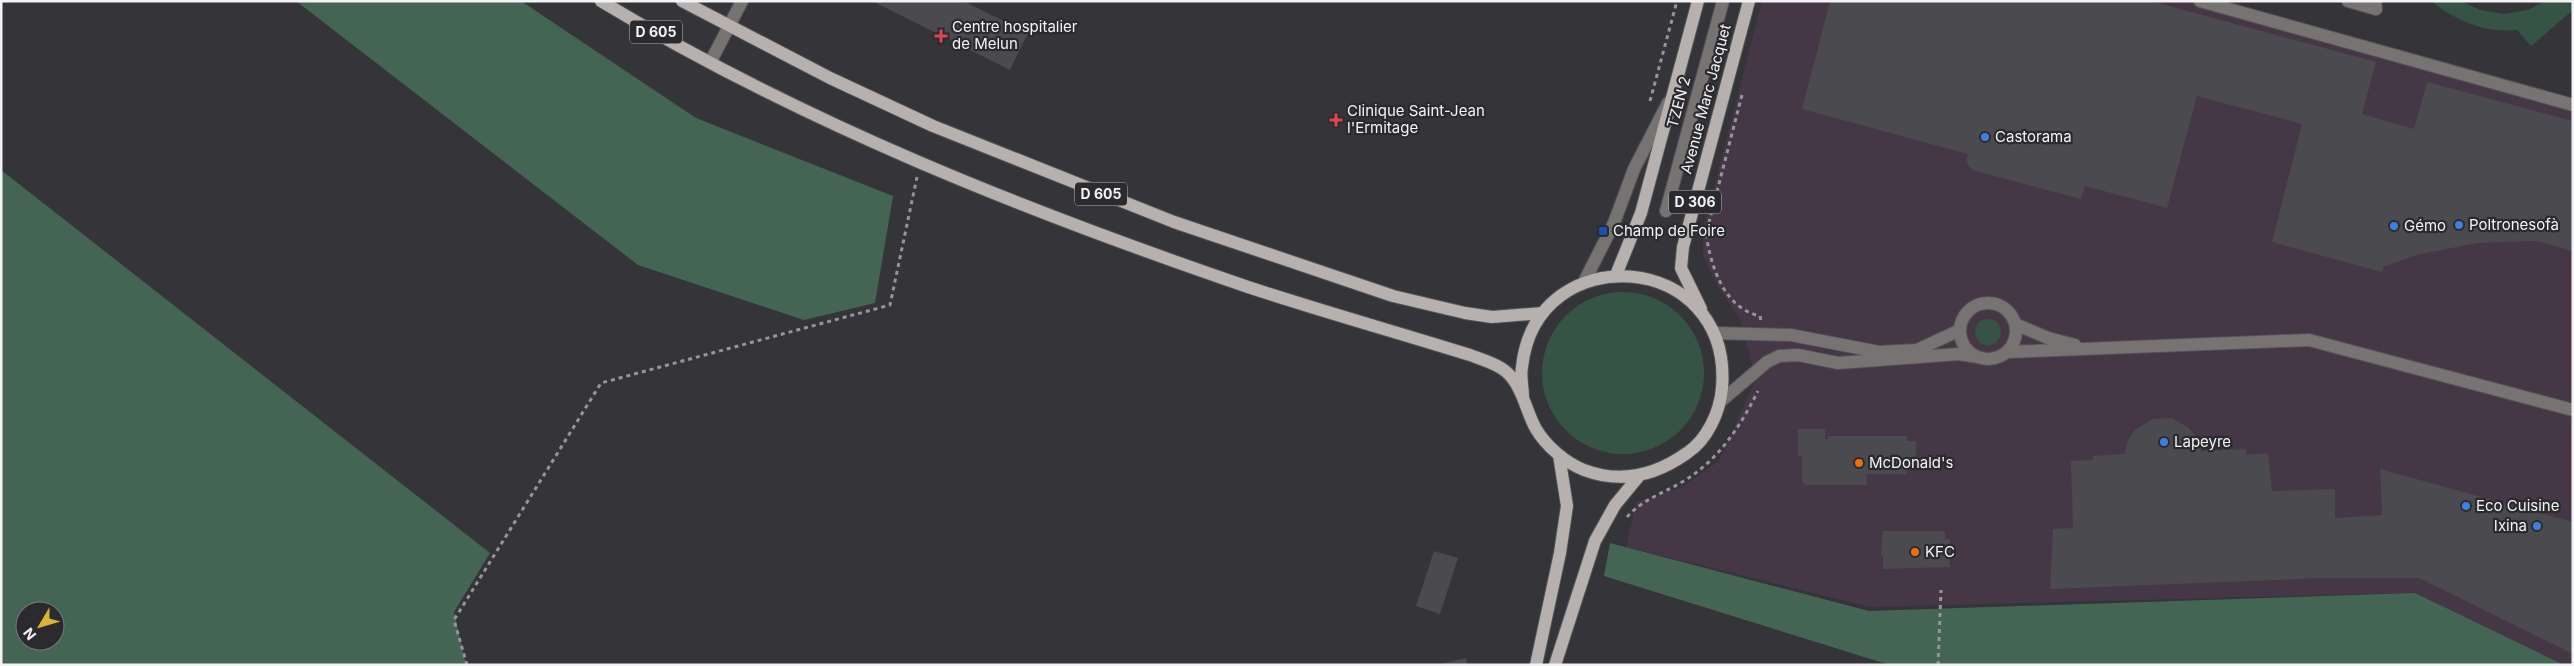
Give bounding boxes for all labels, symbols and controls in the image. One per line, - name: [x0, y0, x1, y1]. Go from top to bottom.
- place label: Centre hospitalier de Melun: [952, 17, 1078, 53]
- road number: D 605: [630, 21, 682, 44]
- street label: Avenue Marc Jacquet: [1676, 22, 1735, 176]
- marker: Centre hospitalier de Melun: [934, 29, 948, 43]
- street label: TZEN 2: [1663, 74, 1695, 130]
- place label: Clinique Saint-Jean l'Ermitage: [1347, 101, 1485, 137]
- marker: Clinique Saint-Jean l'Ermitage: [1329, 113, 1343, 127]
- place label: Castorama: [1995, 127, 2072, 146]
- marker: Castorama: [1979, 131, 1991, 143]
- road number: D 605: [1075, 182, 1127, 205]
- road number: D 306: [1669, 190, 1721, 213]
- place label: Poltronesofà: [2469, 215, 2559, 234]
- place label: Gémo: [2404, 216, 2446, 235]
- marker: Poltronesofà: [2453, 219, 2465, 231]
- marker: Gémo: [2388, 220, 2400, 232]
- place label: Champ de Foire: [1613, 221, 1725, 240]
- marker: Champ de Foire: [1597, 225, 1609, 237]
- place label: Lapeyre: [2174, 432, 2231, 451]
- marker: Lapeyre: [2158, 436, 2170, 448]
- place label: McDonald's: [1869, 453, 1954, 472]
- marker: McDonald's: [1853, 457, 1865, 469]
- place label: Eco Cuisine: [2476, 496, 2559, 515]
- marker: Eco Cuisine: [2460, 500, 2472, 512]
- place label: Ixina: [2494, 516, 2527, 535]
- marker: Ixina: [2531, 520, 2543, 532]
- place label: KFC: [1925, 542, 1955, 561]
- marker: KFC: [1909, 546, 1921, 558]
- north arrow: [15, 601, 65, 651]
- text: N: [19, 625, 39, 644]

